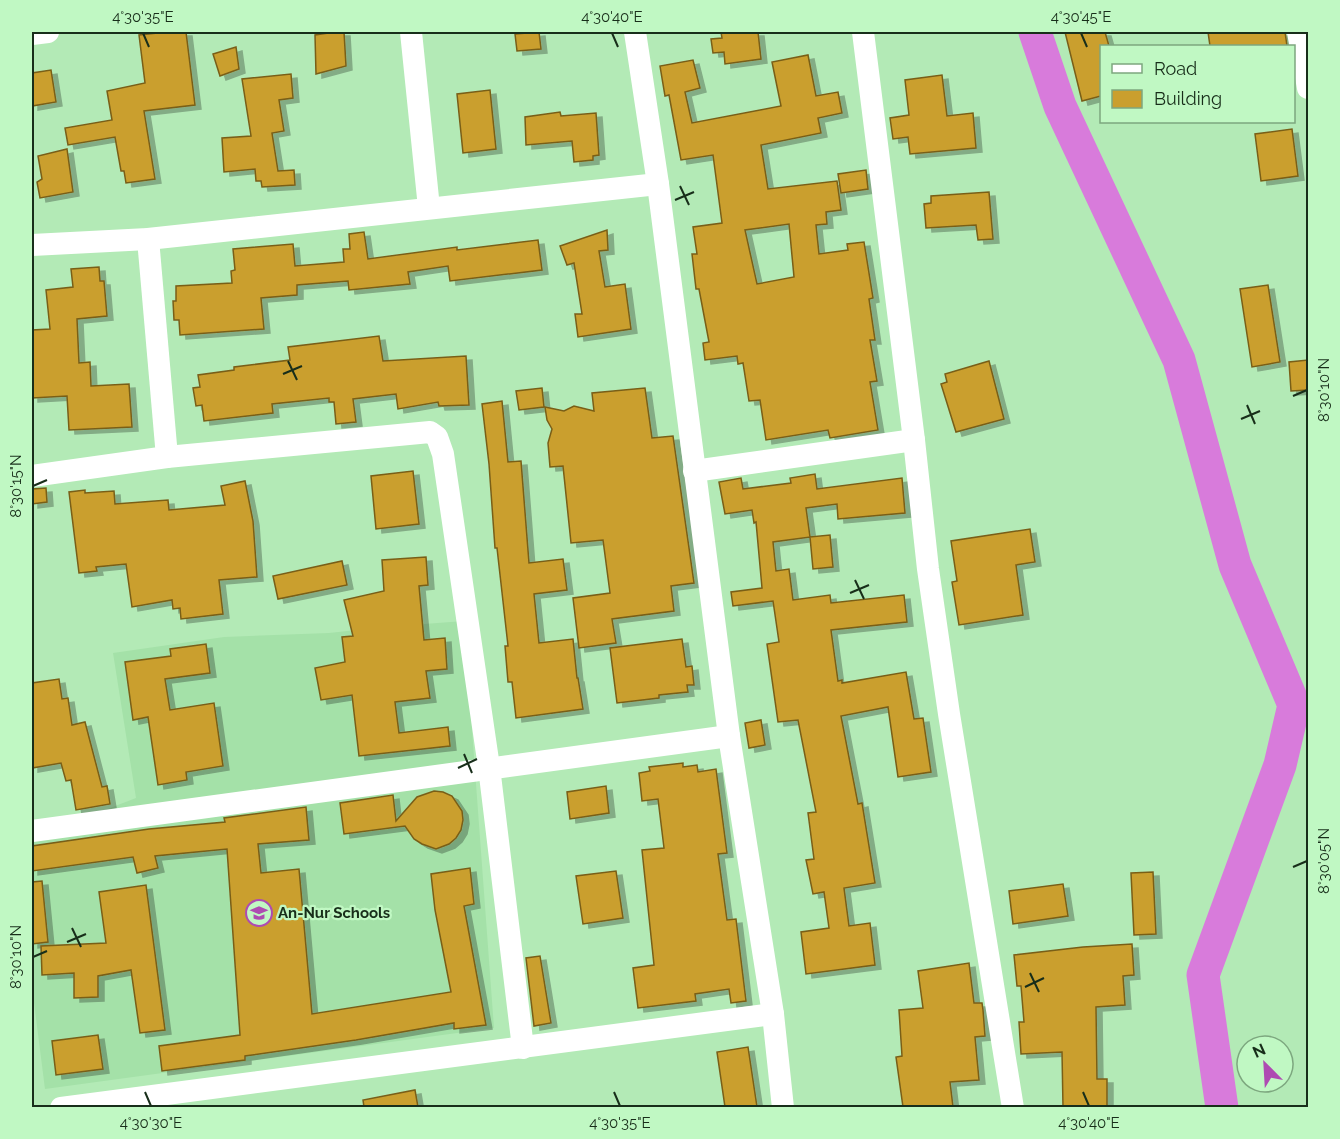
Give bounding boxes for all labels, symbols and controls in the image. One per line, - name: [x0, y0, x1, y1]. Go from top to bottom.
- text: 4°30'35"E: [112, 8, 174, 26]
- text: 4°30'40"E: [581, 8, 643, 26]
- text: 4°30'45"E: [1051, 8, 1111, 26]
- legend: [1100, 45, 1295, 123]
- text: Road: [1154, 58, 1197, 79]
- text: Building: [1154, 88, 1222, 109]
- text: 8°30'10"N: [1315, 358, 1333, 422]
- text: 8°30'15"N: [7, 454, 25, 518]
- text: 8°30'05"N: [1315, 828, 1333, 894]
- school or university icon: An-Nur Schools: [244, 898, 274, 928]
- place label: An-Nur Schools: [278, 904, 390, 922]
- text: 8°30'10"N: [7, 925, 25, 989]
- north arrow: [1235, 1034, 1295, 1094]
- text: N: [1250, 1040, 1269, 1062]
- text: 4°30'30"E: [120, 1114, 182, 1132]
- text: 4°30'35"E: [589, 1114, 651, 1132]
- text: 4°30'40"E: [1058, 1114, 1120, 1132]

